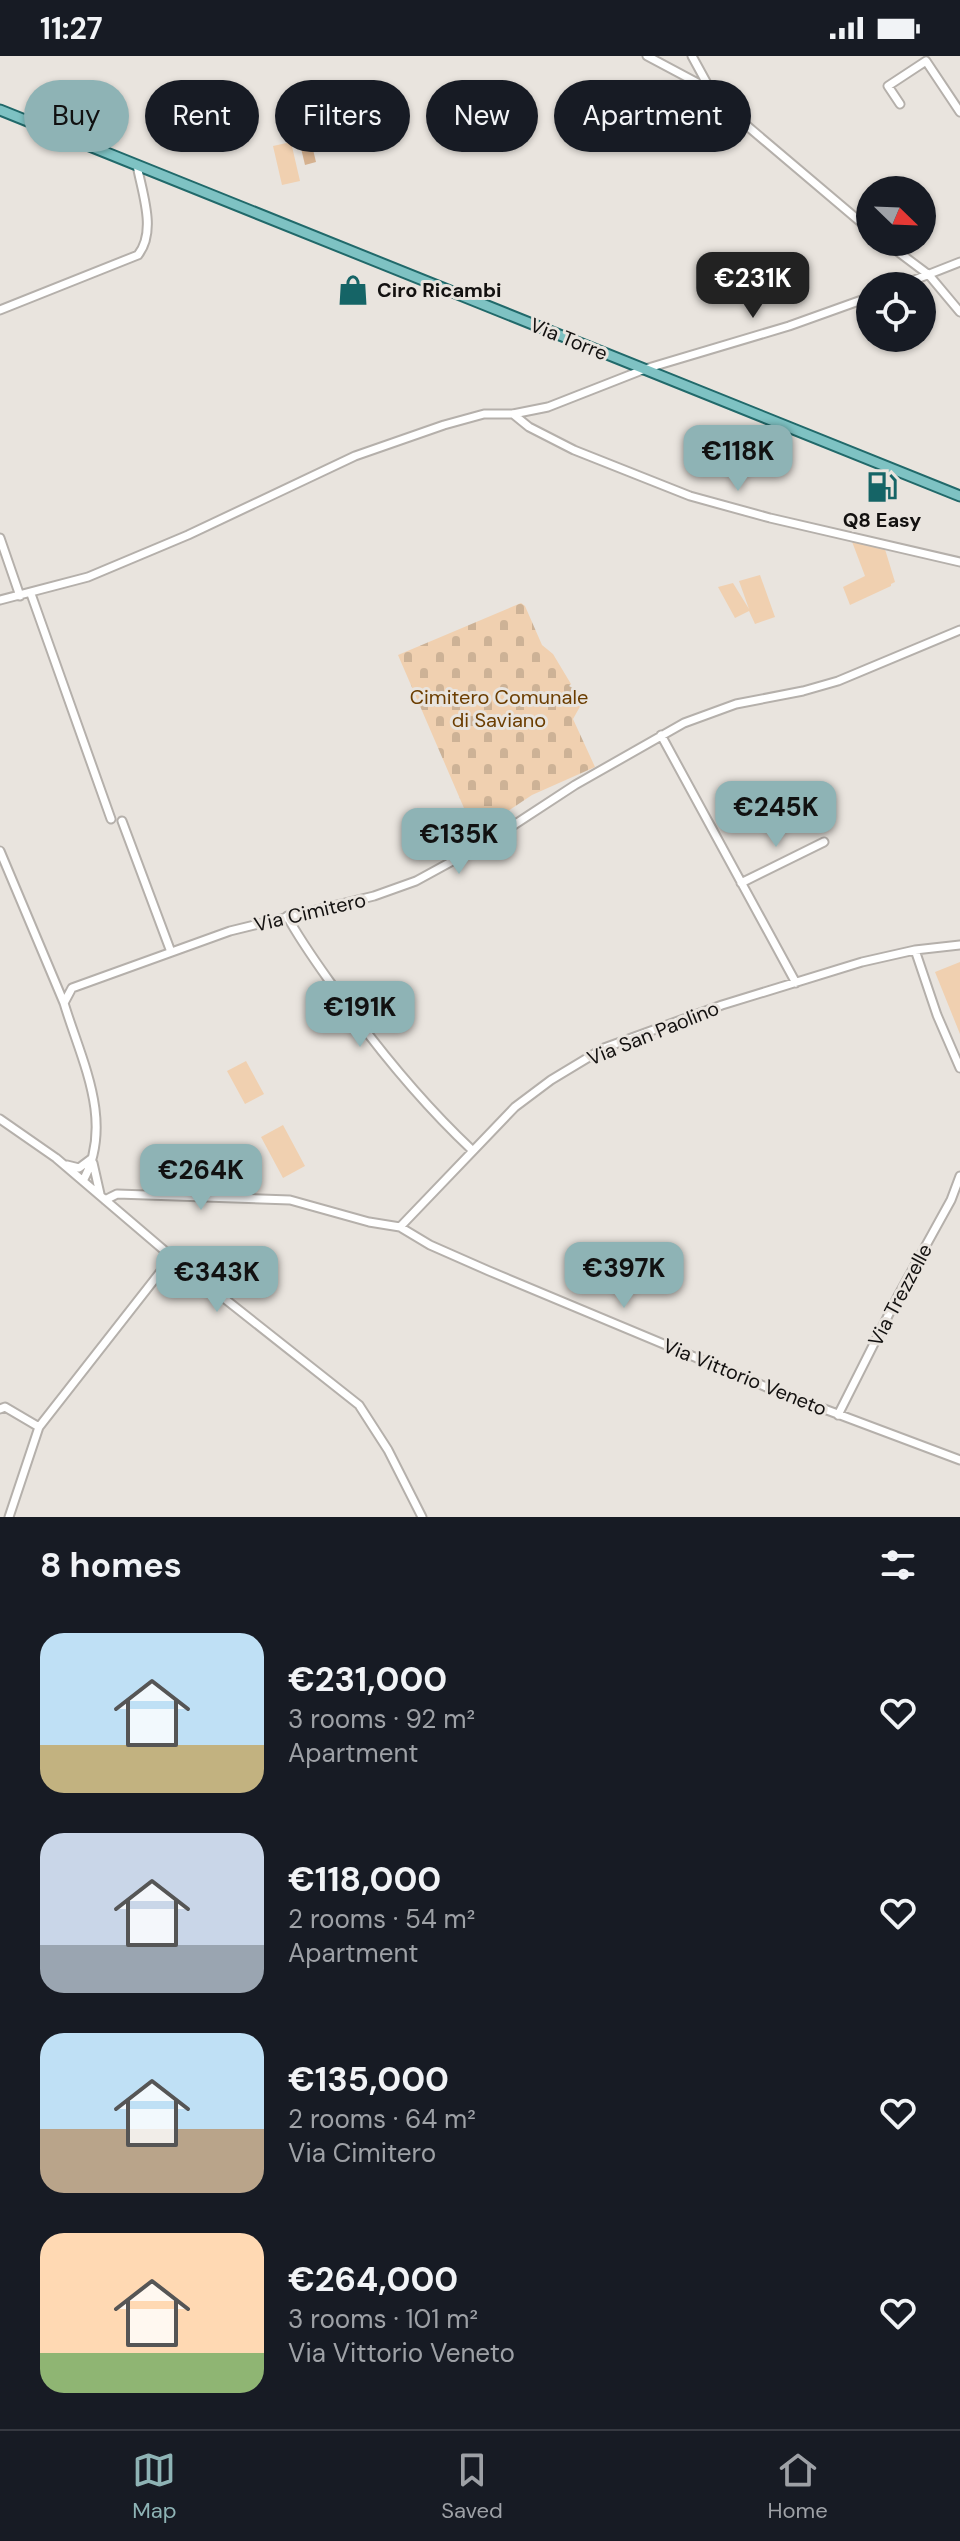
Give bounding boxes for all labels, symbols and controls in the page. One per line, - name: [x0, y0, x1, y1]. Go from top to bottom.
- text: 11:27: [40, 9, 103, 48]
- chip: Buy: [24, 80, 129, 152]
- chip: Rent: [145, 80, 259, 152]
- chip: Filters: [275, 80, 410, 152]
- chip: New: [426, 80, 538, 152]
- chip: Apartment: [554, 80, 751, 152]
- north arrow: [856, 176, 936, 256]
- map controls: [856, 176, 936, 352]
- pin: €231K: [697, 252, 809, 320]
- text: €231K: [714, 261, 792, 295]
- button: locate: [856, 272, 936, 352]
- shop icon: Ciro Ricambi: [336, 273, 370, 307]
- place label: Ciro Ricambi: [377, 277, 502, 303]
- street label: Via Torre: [526, 312, 612, 366]
- pin: €118K: [682, 425, 794, 493]
- text: €118K: [702, 434, 774, 468]
- fuel station icon: Q8 Easy: [865, 470, 899, 504]
- place label: Q8 Easy: [843, 507, 921, 533]
- park label: Cimitero Comunale di Saviano: [410, 684, 588, 733]
- pin: €245K: [720, 781, 832, 849]
- text: €245K: [733, 790, 819, 824]
- pin: €135K: [403, 808, 515, 876]
- text: €135K: [420, 817, 498, 851]
- street label: Via Cimitero: [252, 887, 368, 937]
- pin: €191K: [304, 981, 416, 1049]
- text: €191K: [324, 990, 396, 1024]
- street label: Via San Paolino: [583, 995, 723, 1071]
- pin: €264K: [145, 1144, 257, 1212]
- text: €264K: [158, 1153, 244, 1187]
- street label: Via Trezzelle: [862, 1239, 938, 1351]
- pin: €397K: [568, 1242, 680, 1310]
- pin: €343K: [161, 1246, 273, 1314]
- text: €397K: [583, 1251, 665, 1285]
- text: €343K: [174, 1255, 260, 1289]
- street label: Via Vittorio Veneto: [659, 1332, 831, 1422]
- text: 8 homes: [40, 1543, 182, 1588]
- icon: filters: [876, 1543, 920, 1587]
- text: €231,000: [288, 1657, 447, 1702]
- icon: home: [104, 1665, 200, 1761]
- icon: heart: [876, 1691, 920, 1735]
- text: 3 rooms · 92 m²: [288, 1702, 475, 1736]
- text: Apartment: [288, 1736, 419, 1770]
- text: €118,000: [288, 1857, 441, 1902]
- icon: home: [104, 1865, 200, 1961]
- icon: heart: [876, 1891, 920, 1935]
- text: 2 rooms · 54 m²: [288, 1902, 475, 1936]
- text: Apartment: [288, 1936, 419, 1970]
- text: €135,000: [288, 2057, 449, 2102]
- icon: home: [104, 2065, 200, 2161]
- icon: heart: [876, 2091, 920, 2135]
- text: 2 rooms · 64 m²: [288, 2102, 476, 2136]
- text: Via Cimitero: [288, 2136, 436, 2170]
- text: €264,000: [288, 2257, 458, 2302]
- icon: home: [104, 2265, 200, 2361]
- icon: heart: [876, 2291, 920, 2335]
- text: 3 rooms · 101 m²: [288, 2302, 478, 2336]
- text: Via Vittorio Veneto: [288, 2336, 515, 2370]
- tab: Map: [132, 2448, 177, 2525]
- tab: Saved: [441, 2448, 503, 2525]
- tab: Home: [768, 2448, 828, 2525]

